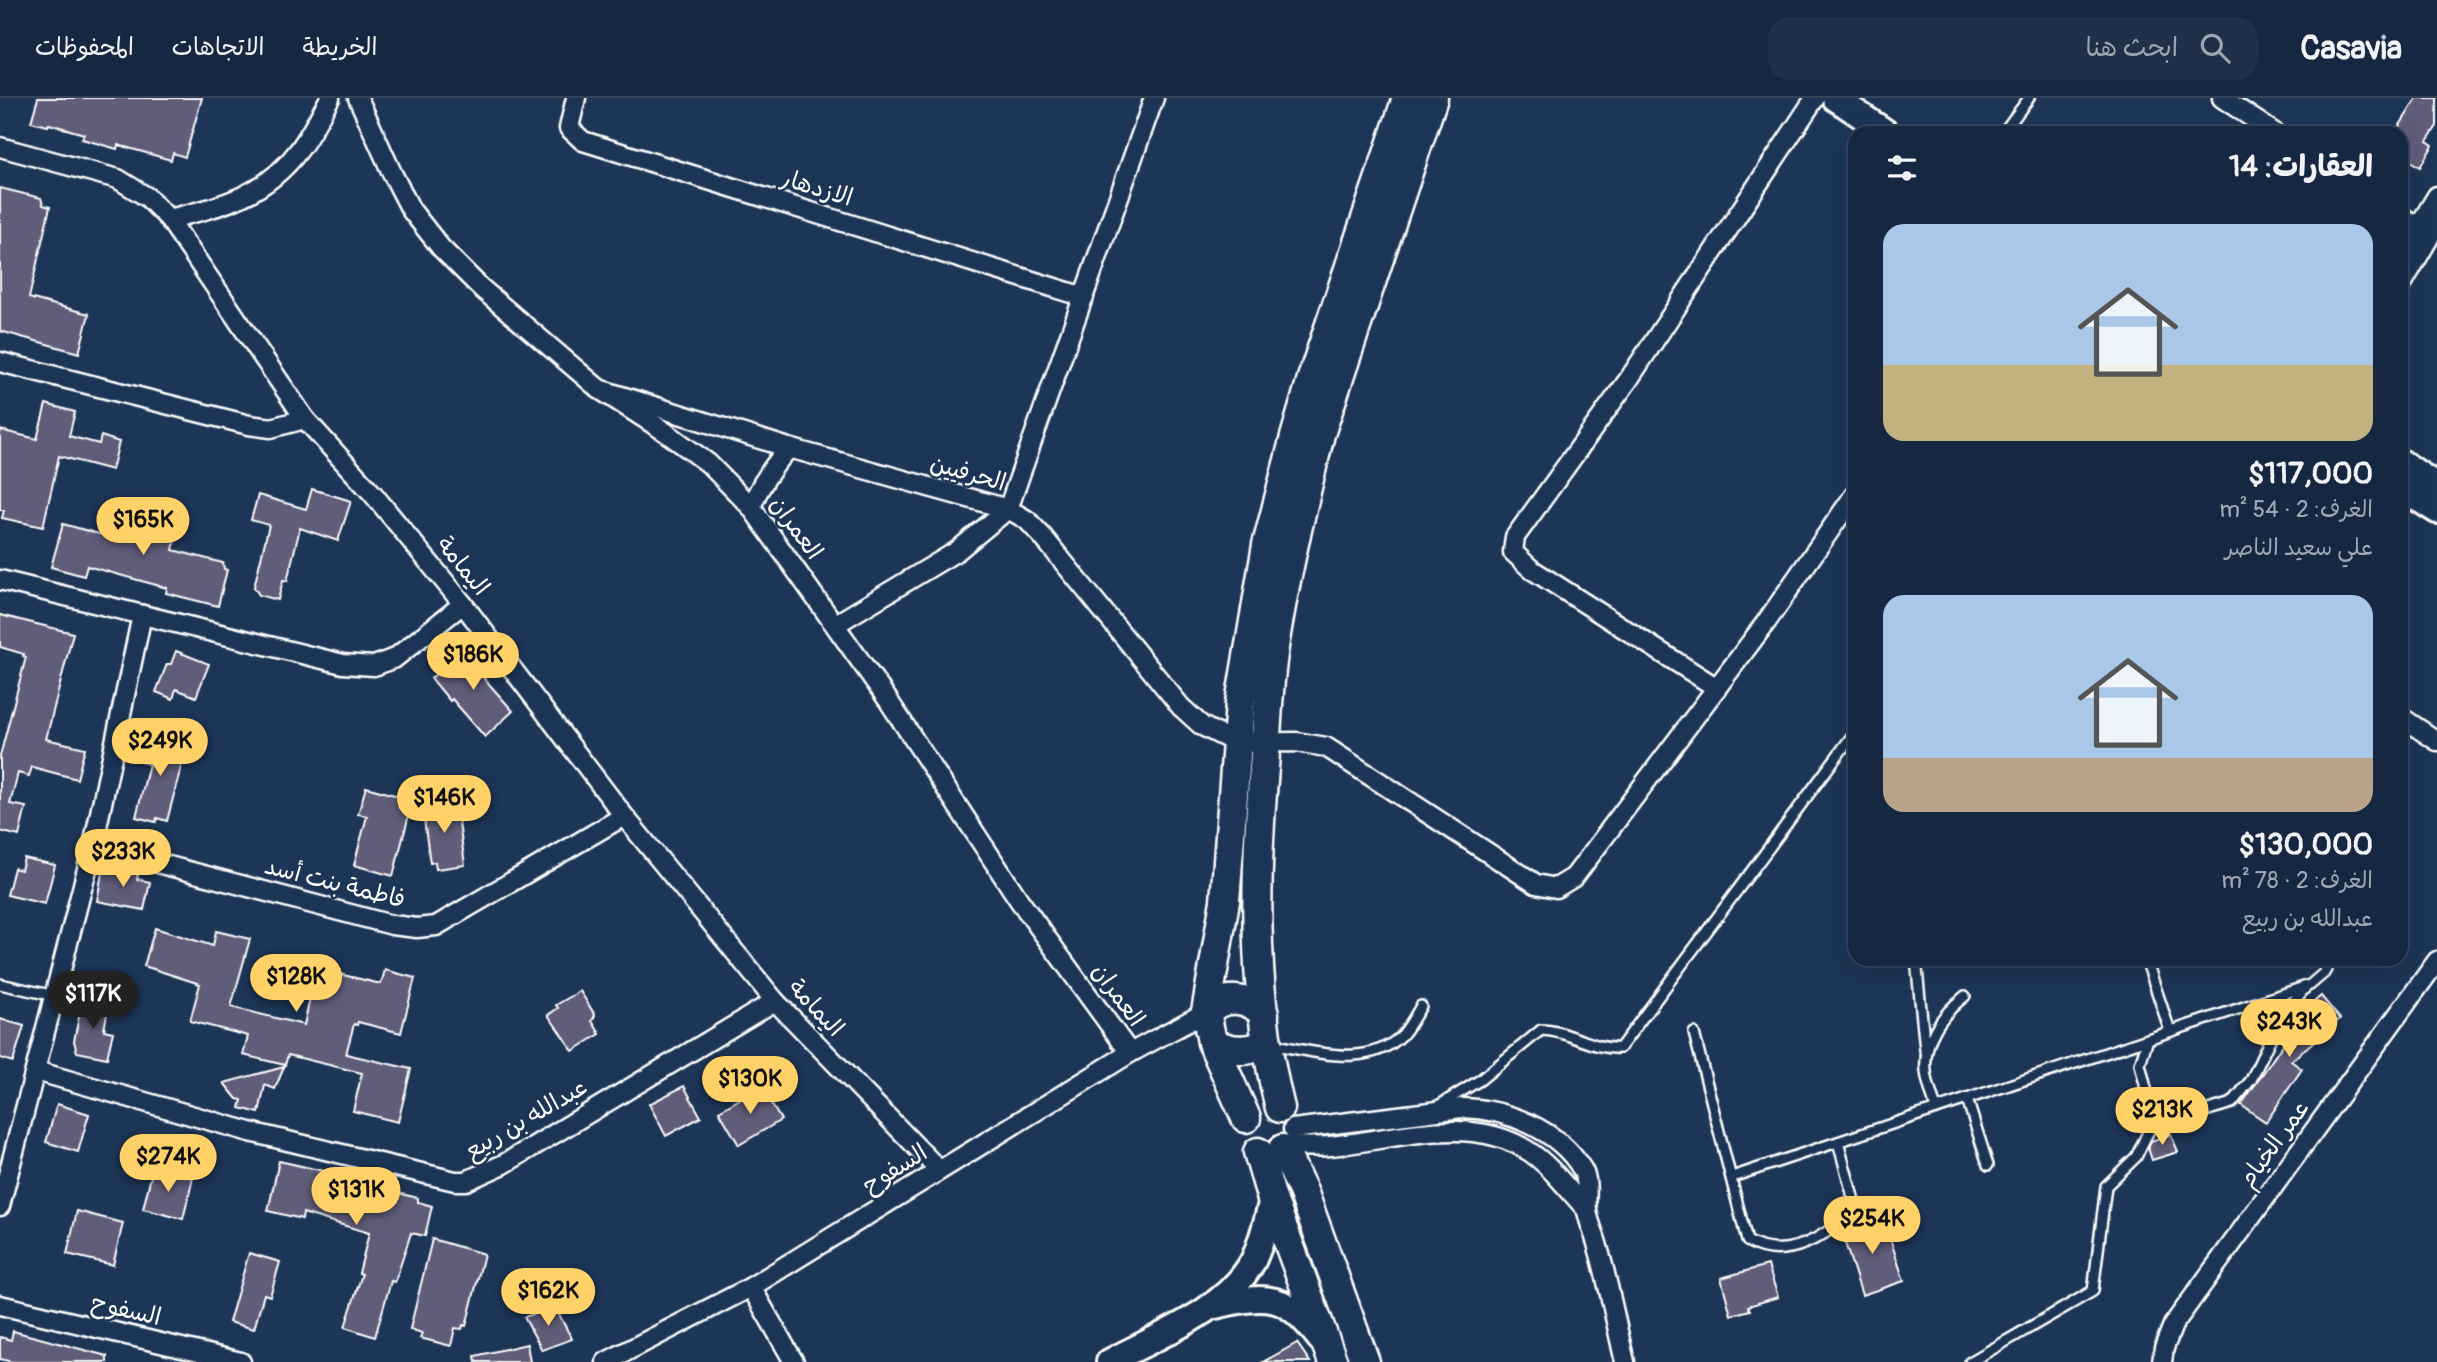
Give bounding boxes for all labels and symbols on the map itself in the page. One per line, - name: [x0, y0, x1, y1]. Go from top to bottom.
- street label: الازدهار: [777, 163, 856, 213]
- street label: الحرفيين: [927, 448, 1009, 498]
- street label: العمران: [763, 491, 829, 565]
- pin: $165K: [94, 498, 192, 557]
- street label: اليمامة: [430, 530, 496, 602]
- pin: $186K: [424, 632, 522, 692]
- pin: $249K: [111, 718, 209, 778]
- pin: $146K: [395, 776, 493, 835]
- pin: $233K: [74, 830, 172, 889]
- street label: فاطمة بنت أسد: [262, 851, 409, 914]
- pin: $128K: [247, 954, 345, 1014]
- street label: العمران: [1085, 958, 1151, 1032]
- pin: $117K: [44, 972, 142, 1031]
- street label: اليمامة: [782, 973, 850, 1043]
- pin: $243K: [2240, 1000, 2338, 1059]
- pin: $130K: [701, 1056, 799, 1116]
- street label: عبدالله بن ربيع: [459, 1072, 594, 1168]
- pin: $213K: [2113, 1088, 2211, 1147]
- street label: عمر الخيام: [2233, 1095, 2318, 1195]
- pin: $274K: [119, 1134, 217, 1194]
- street label: السفوح: [857, 1138, 933, 1201]
- pin: $131K: [307, 1168, 405, 1227]
- pin: $254K: [1823, 1196, 1921, 1256]
- pin: $162K: [499, 1268, 597, 1328]
- street label: السفوح: [88, 1288, 164, 1333]

